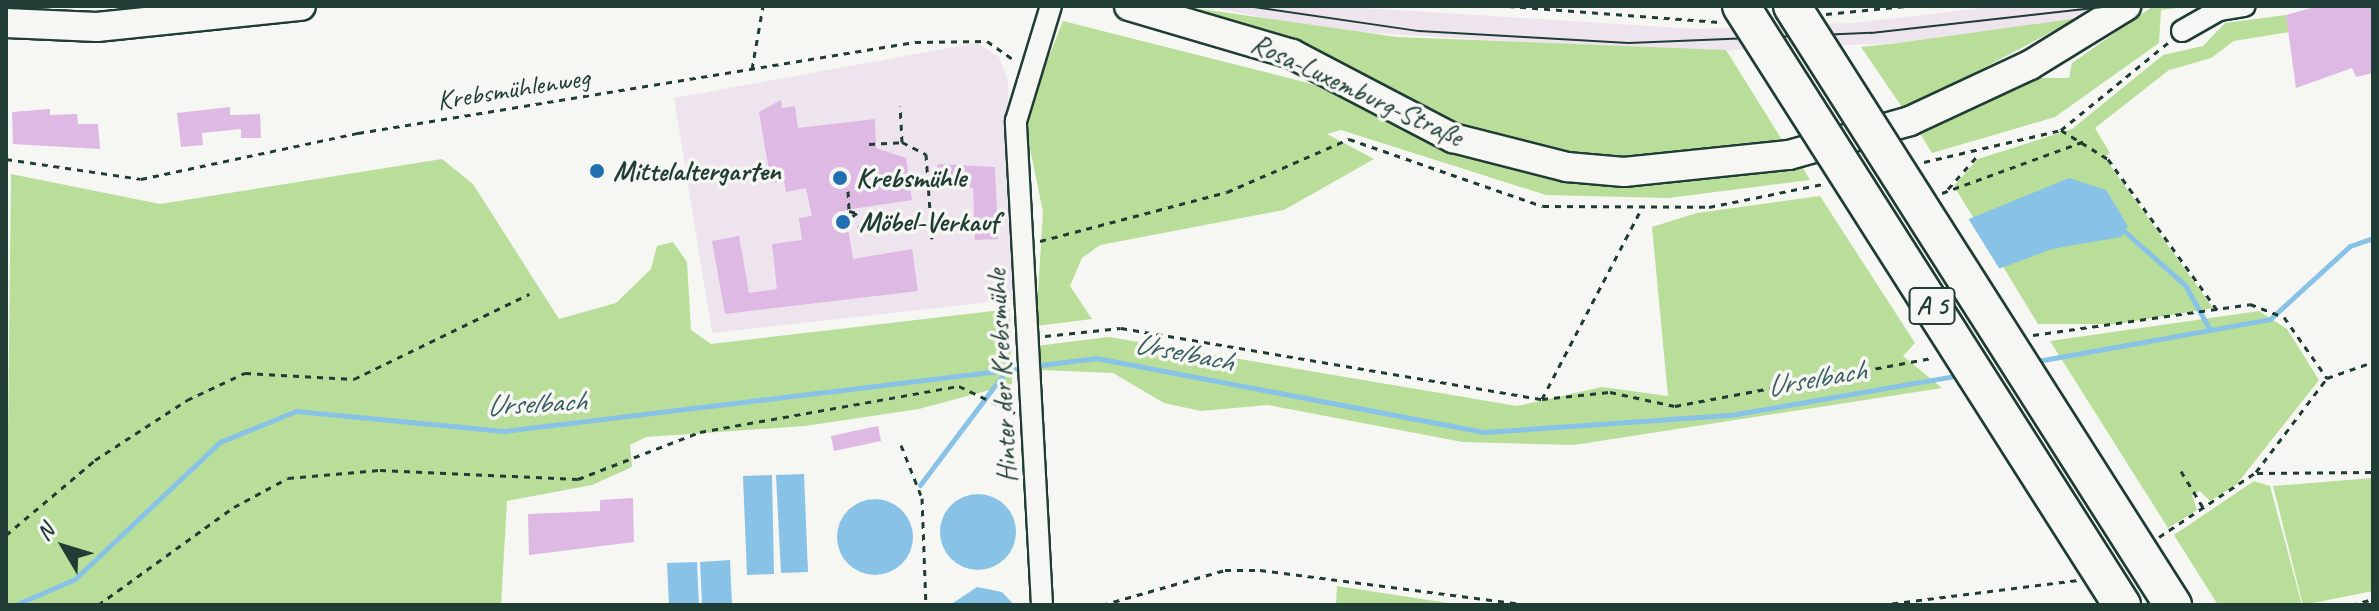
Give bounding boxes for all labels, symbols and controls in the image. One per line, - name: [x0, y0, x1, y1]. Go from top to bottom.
- street label: Rosa-Luxemburg-Straße: [1246, 26, 1468, 154]
- street label: Krebsmühlenweg: [434, 60, 592, 118]
- place label: Mittelaltergarten: [613, 154, 781, 188]
- place label: Krebsmühle: [856, 161, 966, 195]
- marker: Mittelaltergarten: [588, 162, 606, 180]
- marker: Krebsmühle: [831, 169, 849, 187]
- place label: Möbel-Verkauf: [859, 205, 998, 239]
- marker: Möbel-Verkauf: [834, 213, 852, 231]
- street label: Hinter der Krebsmühle: [980, 268, 1024, 484]
- road number: A 5: [1908, 284, 1956, 328]
- water label: Urselbach: [1132, 325, 1236, 379]
- water label: Urselbach: [1764, 352, 1868, 404]
- water label: Urselbach: [485, 382, 587, 424]
- north arrow: [24, 507, 104, 587]
- text: N: [30, 518, 60, 546]

